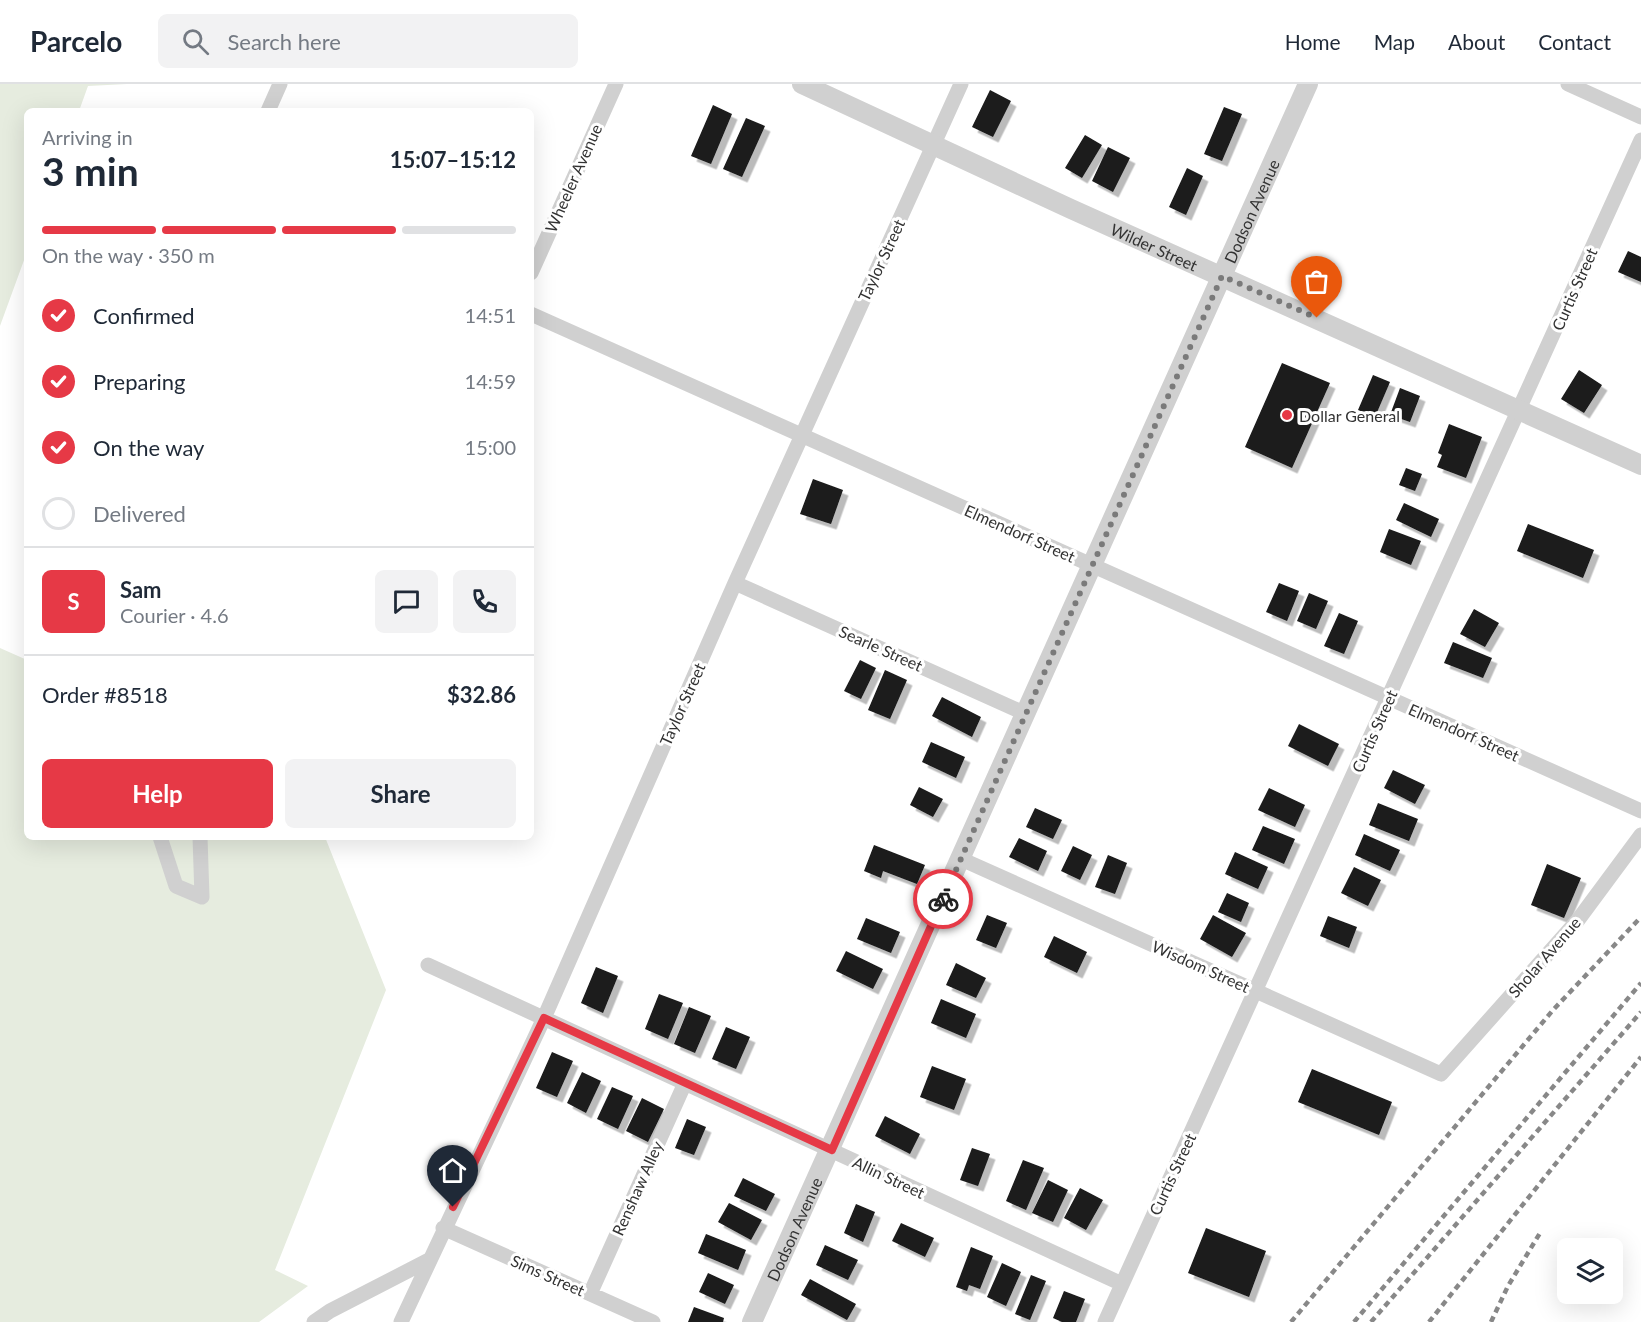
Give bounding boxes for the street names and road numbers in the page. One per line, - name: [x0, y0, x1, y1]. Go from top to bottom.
- street label: Wheeler Avenue: [541, 121, 605, 235]
- street label: Dodson Avenue: [1219, 156, 1283, 266]
- street label: Taylor Street: [854, 216, 908, 304]
- street label: Wilder Street: [1108, 219, 1201, 274]
- street label: Curtis Street: [1547, 245, 1601, 333]
- street label: Elmendorf Street: [962, 500, 1078, 566]
- street label: Searle Street: [836, 621, 926, 675]
- street label: Taylor Street: [655, 660, 709, 748]
- street label: Curtis Street: [1347, 687, 1401, 775]
- street label: Elmendorf Street: [1406, 699, 1522, 765]
- street label: Sholar Avenue: [1504, 913, 1584, 1001]
- street label: Wisdom Street: [1149, 936, 1253, 996]
- street label: Curtis Street: [1145, 1130, 1199, 1218]
- street label: Renshaw Alley: [608, 1137, 667, 1238]
- street label: Allin Street: [850, 1152, 928, 1202]
- street label: Dodson Avenue: [762, 1174, 825, 1284]
- street label: Sims Street: [508, 1250, 588, 1300]

